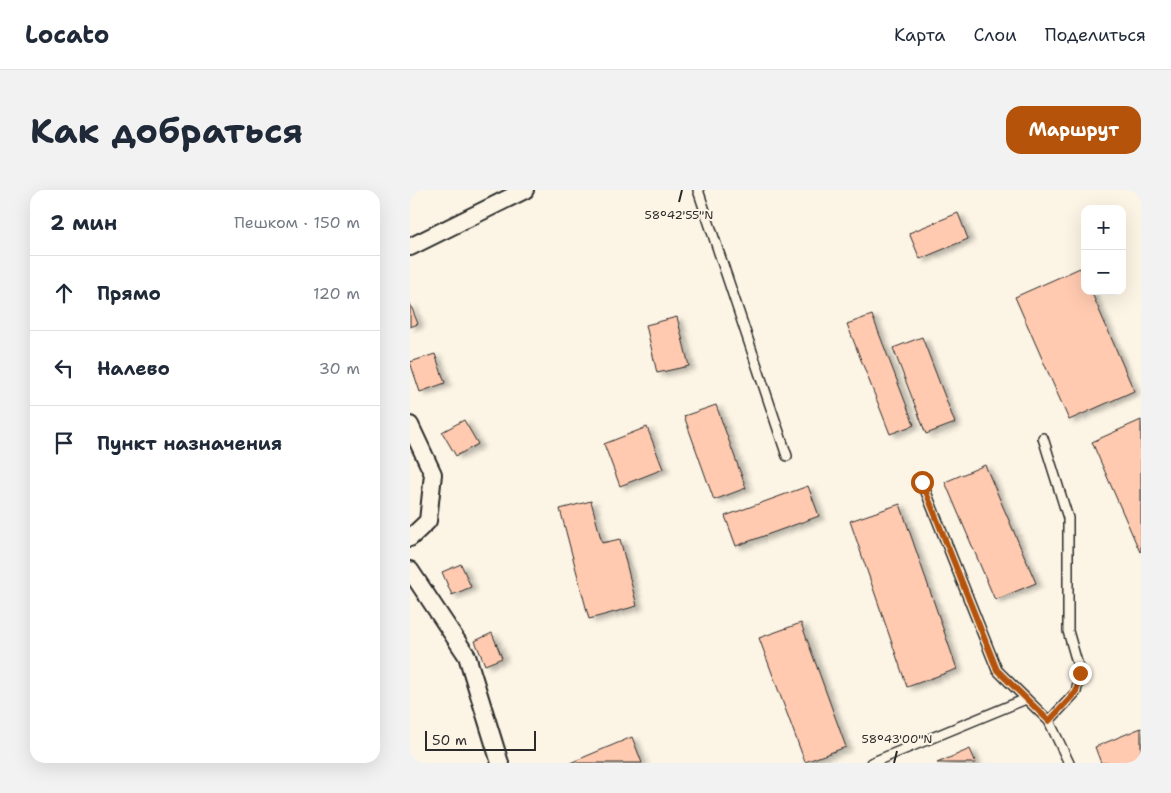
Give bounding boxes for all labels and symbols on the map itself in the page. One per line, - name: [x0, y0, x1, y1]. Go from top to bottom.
- text: 58°42'55"N: [645, 207, 713, 223]
- route start: [911, 471, 934, 494]
- route end: [1069, 662, 1092, 685]
- scale bar: [425, 728, 536, 751]
- text: 58°43'00"N: [862, 731, 932, 747]

